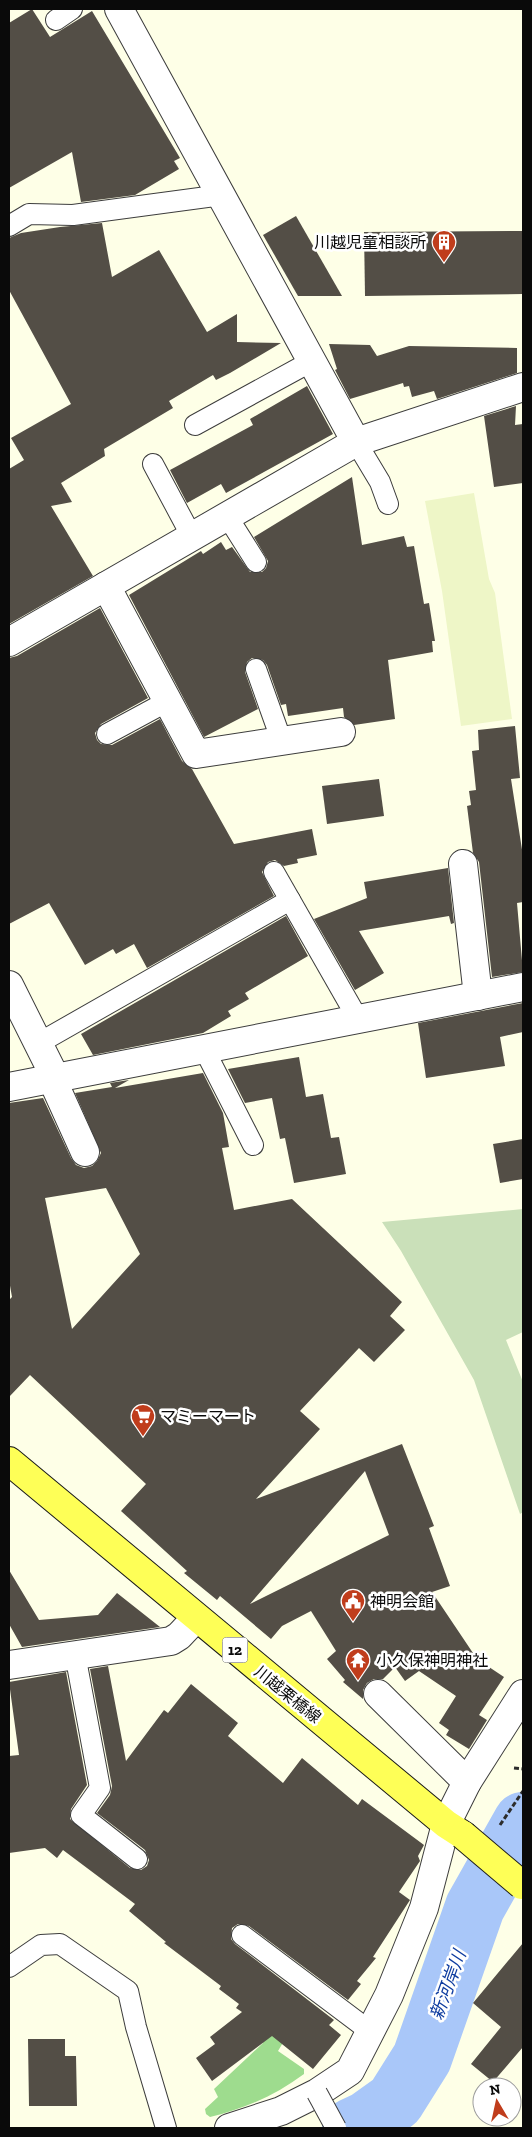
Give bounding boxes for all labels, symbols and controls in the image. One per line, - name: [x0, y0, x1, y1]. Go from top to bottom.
- building icon: 川越児童相談所: [431, 229, 457, 263]
- place label: 川越児童相談所: [314, 233, 426, 252]
- supermarket icon: マミーマート: [130, 1403, 156, 1437]
- place label: マミーマート: [160, 1407, 256, 1426]
- public building icon: 神明会館: [340, 1588, 366, 1622]
- place label: 神明会館: [370, 1592, 434, 1611]
- road number: 12: [222, 1638, 248, 1662]
- temple icon: 小久保神明神社: [345, 1647, 371, 1681]
- place label: 小久保神明神社: [376, 1651, 488, 1670]
- street label: 川越栗橋線: [251, 1662, 325, 1727]
- water label: 新河岸川: [425, 1946, 471, 2023]
- north arrow: [472, 2077, 522, 2127]
- text: N: [488, 2080, 502, 2099]

